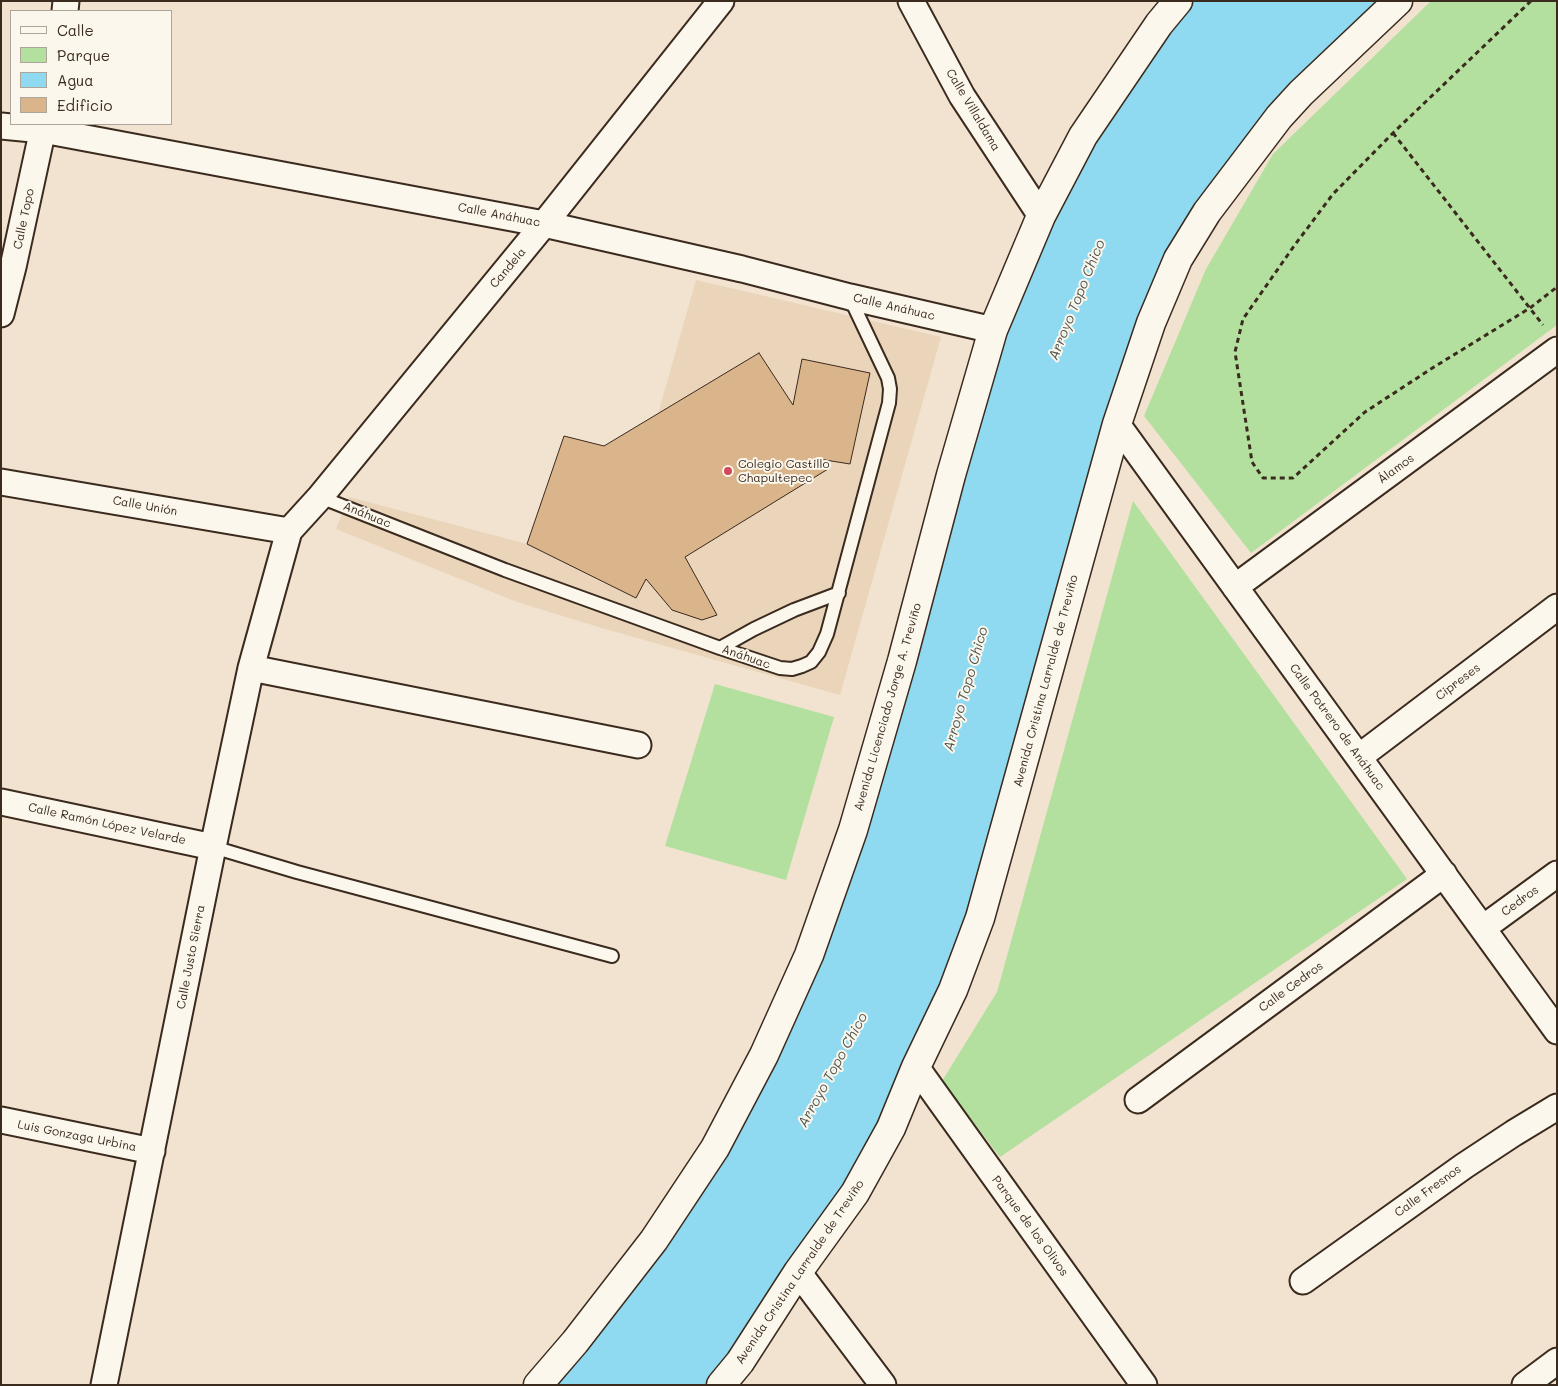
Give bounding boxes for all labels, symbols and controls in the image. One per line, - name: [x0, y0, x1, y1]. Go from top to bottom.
- legend: [10, 10, 172, 125]
- text: Calle: [57, 20, 94, 40]
- text: Parque: [57, 45, 110, 65]
- street label: Calle Villaldama: [943, 66, 1003, 154]
- text: Agua: [57, 70, 94, 90]
- text: Edificio: [57, 95, 112, 115]
- street label: Calle Topo: [11, 187, 37, 251]
- street label: Calle Anáhuac: [457, 200, 541, 230]
- water label: Arroyo Topo Chico: [1045, 237, 1109, 363]
- street label: Candela: [487, 245, 529, 291]
- street label: Calle Anáhuac: [852, 291, 936, 323]
- street label: Álamos: [1375, 451, 1417, 487]
- place label: Colegio Castillo Chapultepec: [738, 457, 830, 485]
- marker: Colegio Castillo Chapultepec: [722, 465, 734, 477]
- street label: Calle Unión: [112, 493, 178, 519]
- street label: Anáhuac: [341, 499, 393, 531]
- street label: Avenida Cristina Larralde de Treviño: [1011, 573, 1081, 789]
- street label: Avenida Licenciado Jorge A. Treviño: [851, 601, 925, 813]
- water label: Arroyo Topo Chico: [940, 625, 992, 753]
- street label: Anáhuac: [720, 642, 772, 672]
- street label: Calle Potrero de Anáhuac: [1286, 661, 1388, 793]
- street label: Cipreses: [1433, 661, 1483, 703]
- street label: Calle Ramón López Velarde: [27, 800, 187, 848]
- street label: Cedros: [1499, 883, 1541, 919]
- street label: Calle Justo Sierra: [174, 904, 208, 1010]
- street label: Calle Cedros: [1256, 959, 1326, 1015]
- water label: Arroyo Topo Chico: [795, 1010, 871, 1130]
- street label: Luis Gonzaga Urbina: [16, 1117, 138, 1155]
- street label: Calle Fresnos: [1392, 1162, 1464, 1220]
- street label: Parque de los Olivos: [989, 1173, 1071, 1279]
- street label: Avenida Cristina Larralde de Treviño: [733, 1177, 867, 1367]

